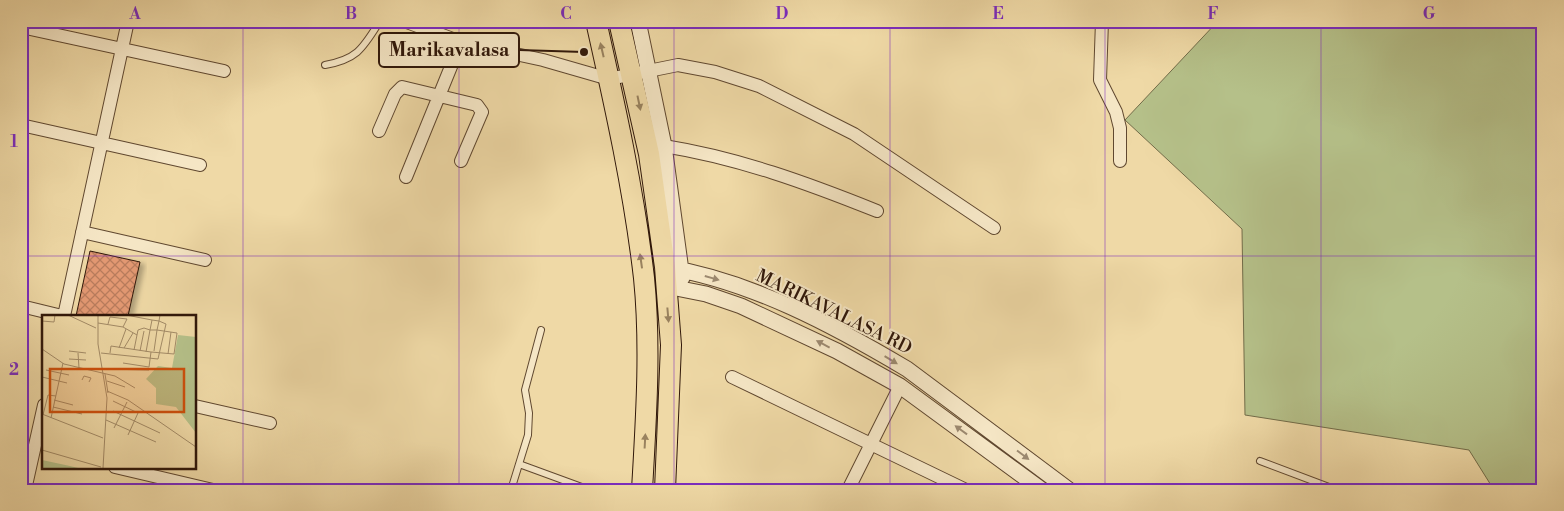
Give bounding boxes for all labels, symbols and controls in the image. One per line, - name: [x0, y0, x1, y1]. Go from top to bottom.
- text: A: [128, 4, 141, 24]
- text: B: [345, 4, 357, 24]
- text: C: [560, 4, 572, 24]
- text: D: [776, 4, 789, 24]
- text: E: [992, 4, 1004, 24]
- text: F: [1207, 4, 1219, 24]
- text: G: [1423, 4, 1436, 24]
- callout: Marikavalasa: [379, 33, 519, 67]
- text: Marikavalasa: [389, 38, 510, 62]
- one-way arrow: [598, 42, 606, 58]
- one-way arrow: [635, 95, 643, 111]
- text: 1: [10, 132, 18, 152]
- one-way arrow: [637, 253, 645, 269]
- street label: MARIKAVALASA RD: [752, 264, 916, 360]
- one-way arrow: [705, 274, 720, 282]
- one-way arrow: [664, 308, 672, 324]
- inset map: [42, 315, 196, 468]
- one-way arrow: [816, 340, 830, 348]
- one-way arrow: [885, 355, 898, 364]
- text: 2: [9, 360, 19, 380]
- one-way arrow: [954, 425, 968, 435]
- one-way arrow: [642, 433, 650, 449]
- one-way arrow: [1016, 449, 1029, 460]

